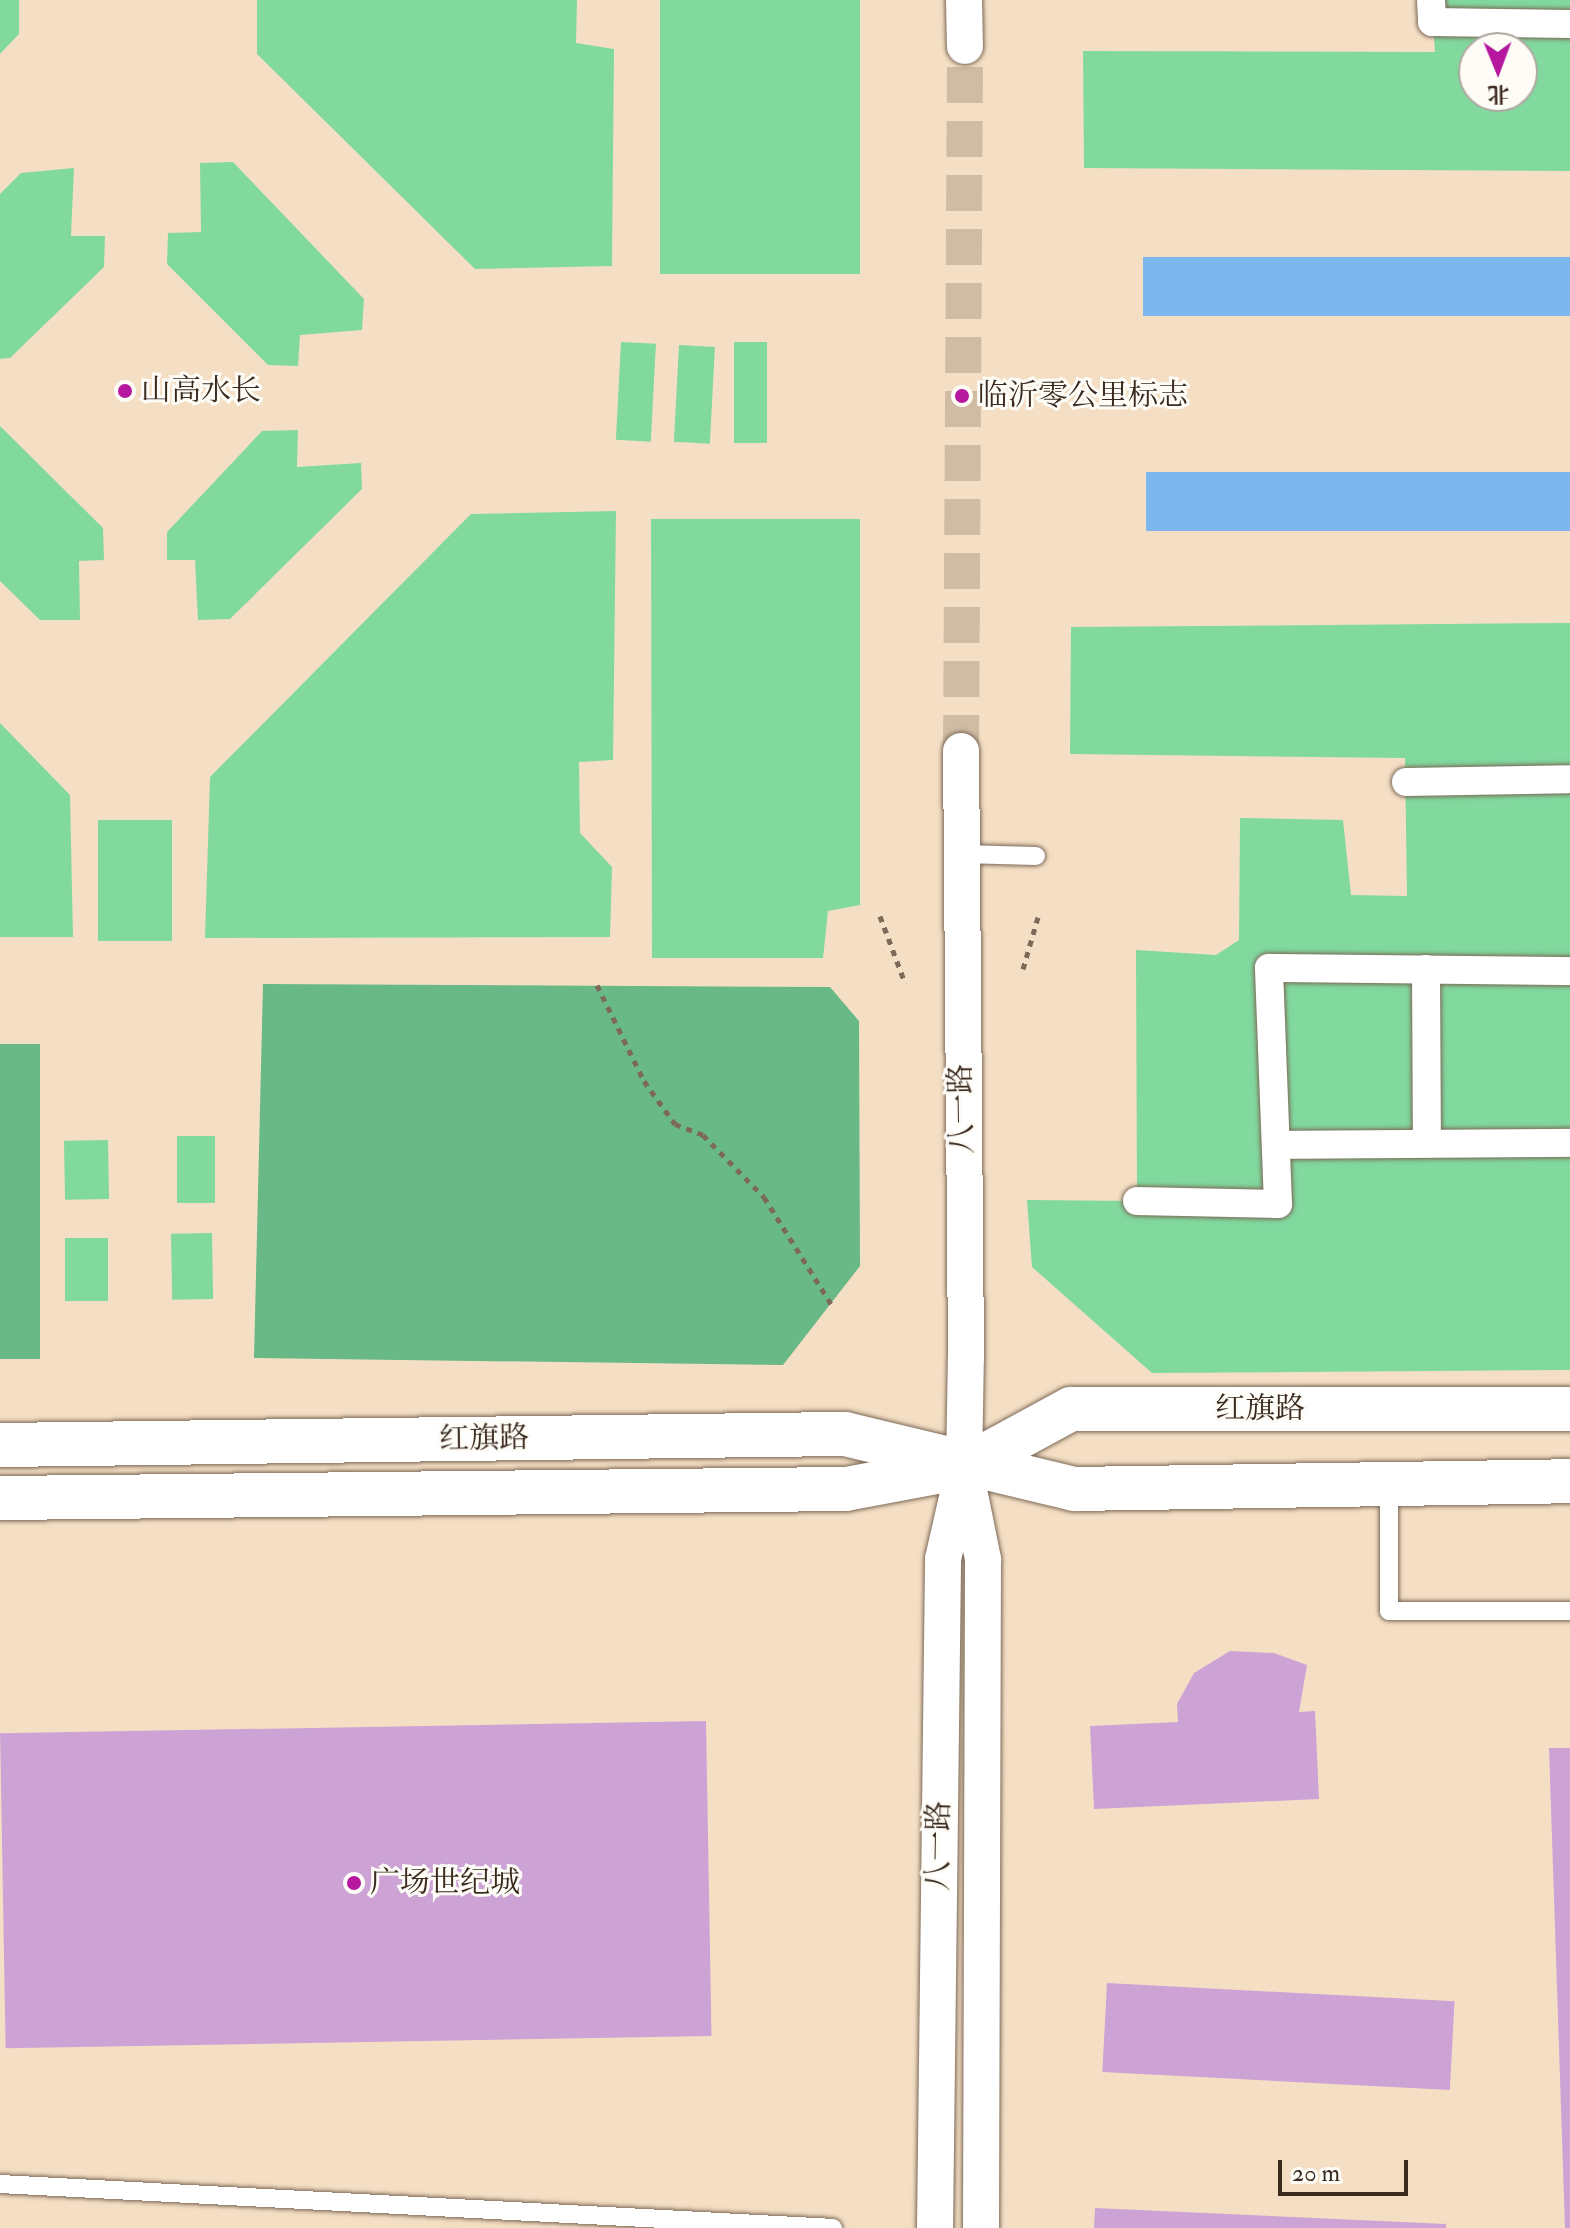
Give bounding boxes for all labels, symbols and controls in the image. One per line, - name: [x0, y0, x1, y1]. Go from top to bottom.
- north arrow: [1458, 32, 1538, 112]
- text: 北: [1487, 80, 1510, 108]
- place label: 山高水长: [141, 373, 261, 409]
- place label: 临沂零公里标志: [978, 378, 1188, 414]
- marker: 山高水长: [116, 382, 134, 400]
- marker: 临沂零公里标志: [953, 387, 971, 405]
- street label: 八一路: [943, 1064, 981, 1154]
- street label: 红旗路: [1215, 1391, 1305, 1427]
- street label: 红旗路: [439, 1420, 529, 1458]
- street label: 八一路: [920, 1801, 958, 1891]
- place label: 广场世纪城: [370, 1865, 520, 1901]
- marker: 广场世纪城: [345, 1874, 363, 1892]
- scale bar: [1282, 2144, 1412, 2194]
- text: 20 m: [1292, 2158, 1340, 2189]

